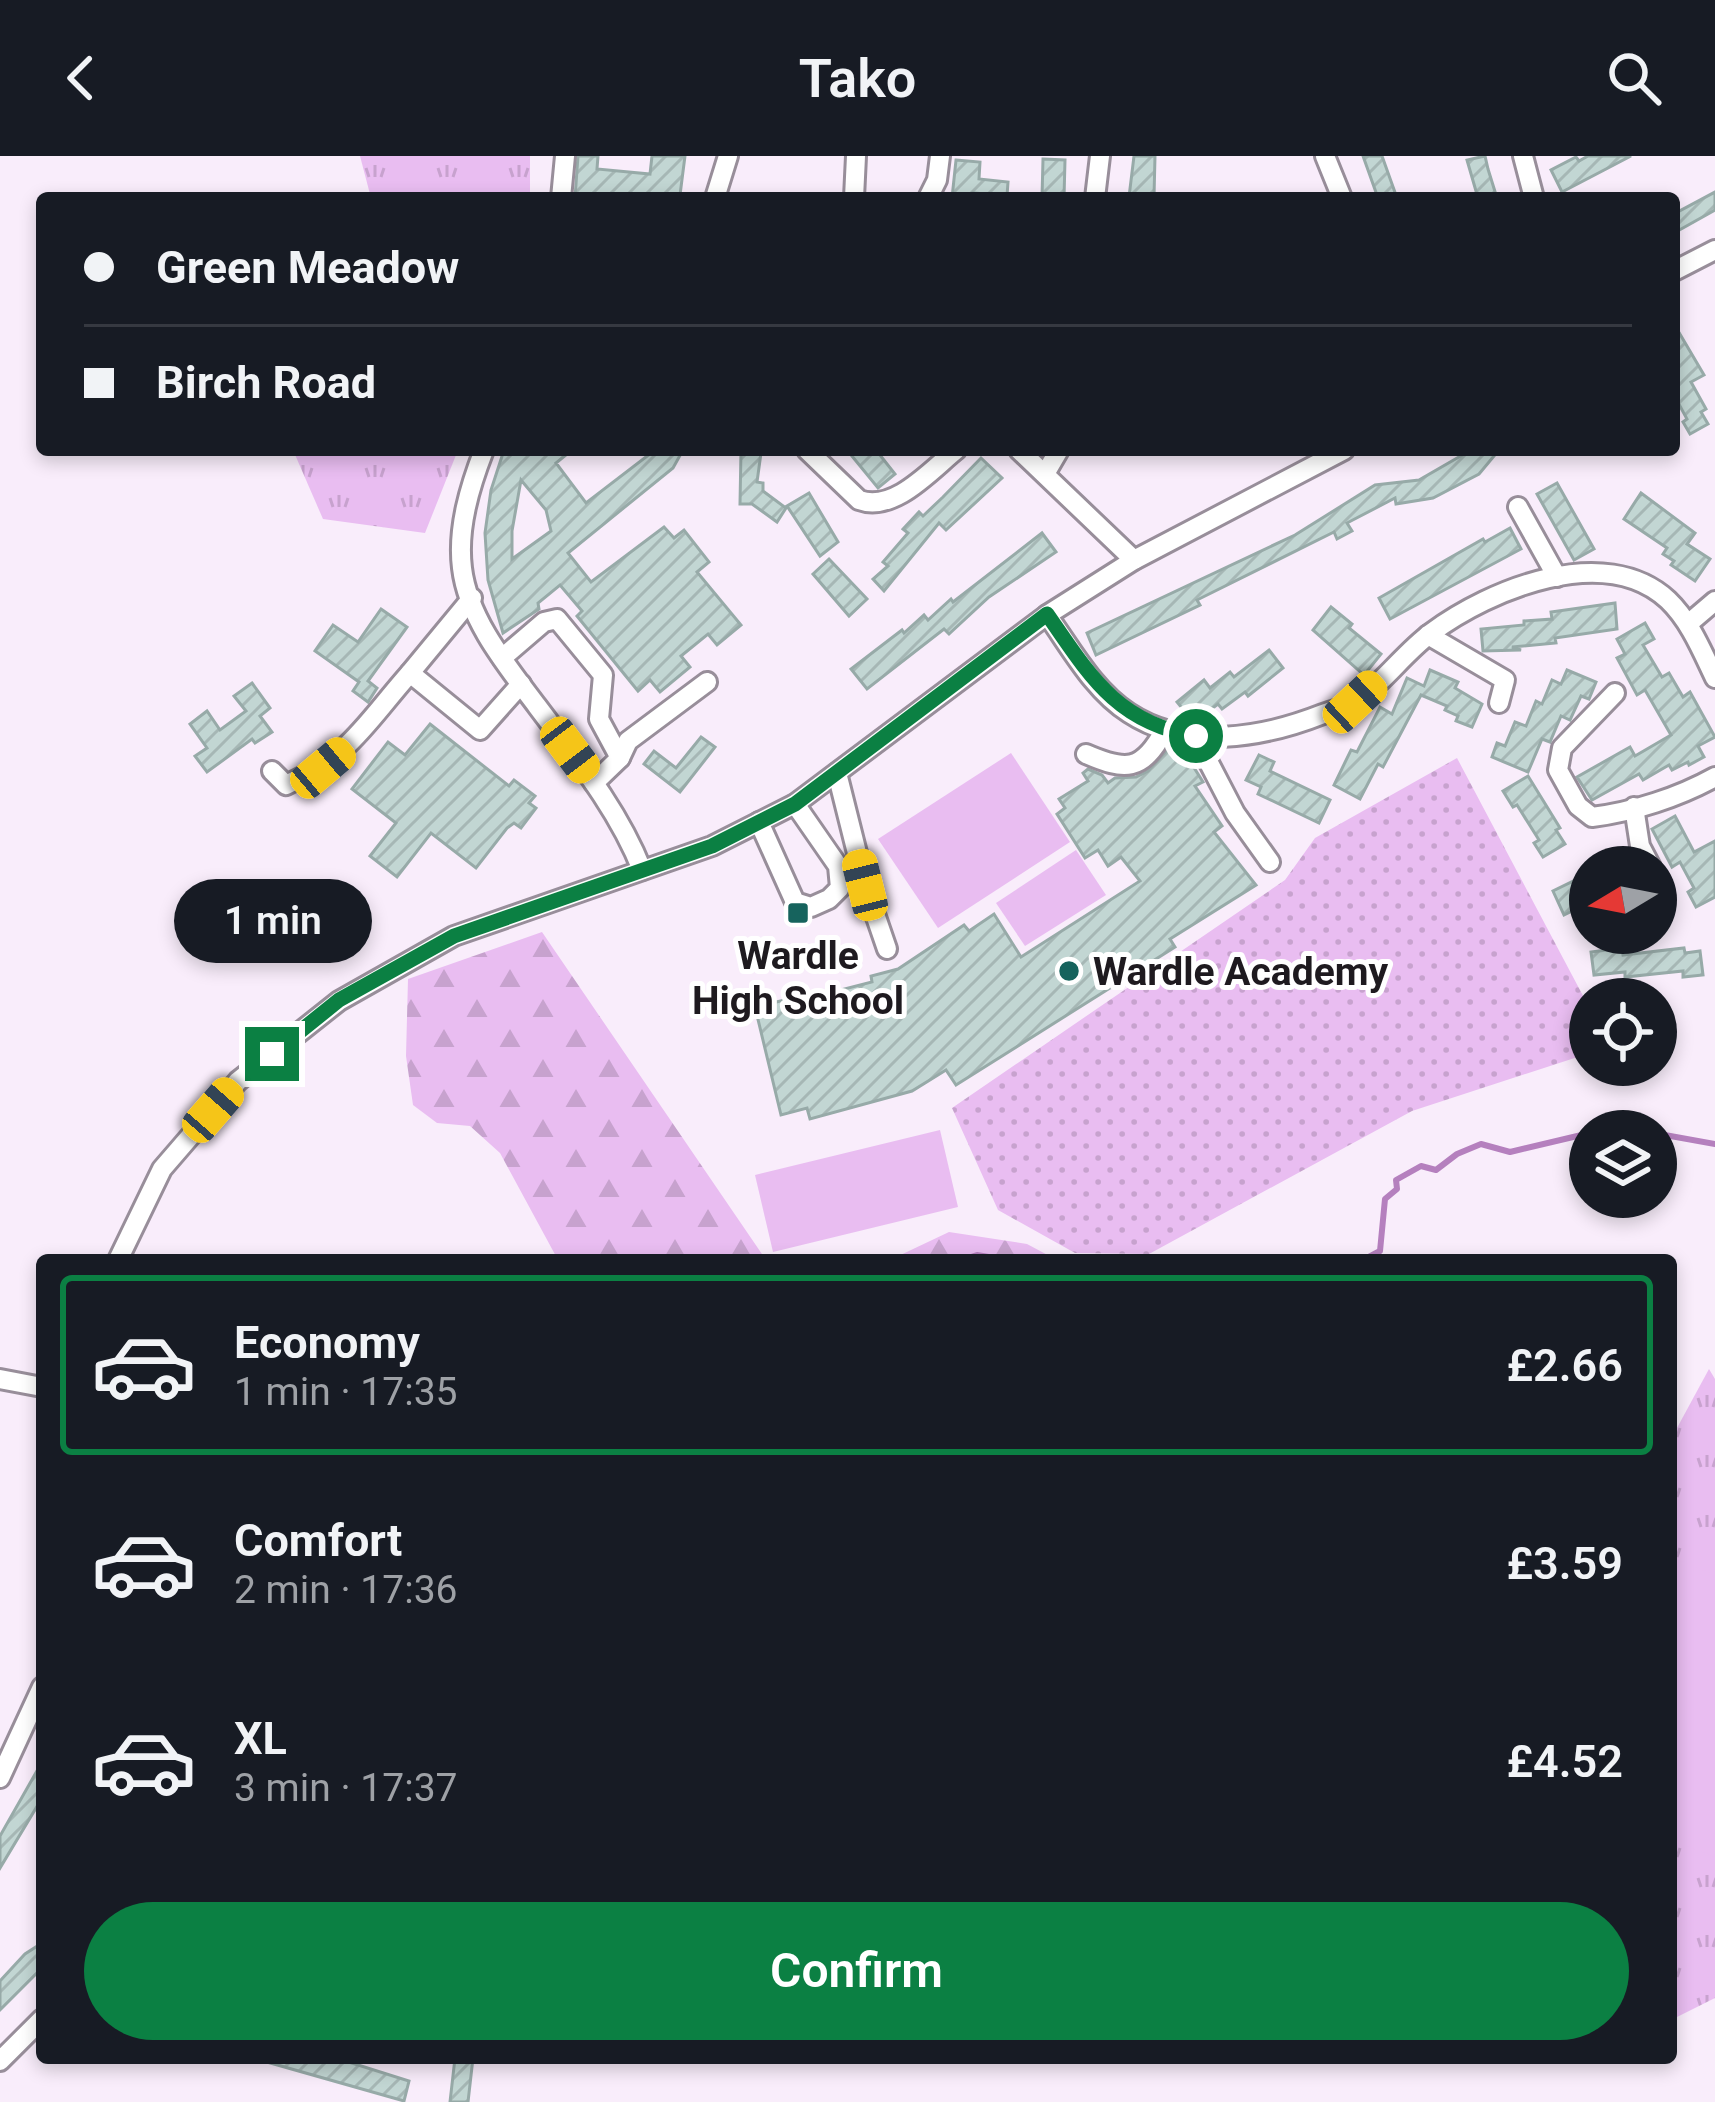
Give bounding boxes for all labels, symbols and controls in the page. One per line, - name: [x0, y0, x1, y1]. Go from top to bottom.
- icon: back: [48, 45, 114, 111]
- icon: search: [1601, 45, 1667, 111]
- text: Tako: [799, 47, 916, 110]
- text: Green Meadow: [156, 241, 459, 294]
- text: Birch Road: [156, 356, 376, 409]
- car: [1316, 664, 1394, 740]
- route start: [1169, 709, 1223, 763]
- car: [534, 710, 606, 790]
- car: [284, 731, 362, 805]
- car: [839, 846, 891, 924]
- north arrow: [1569, 846, 1677, 954]
- map controls: [1569, 846, 1677, 1218]
- callout: 1 min: [173, 880, 371, 964]
- text: 1 min: [224, 898, 322, 944]
- marker: Wardle High School: [785, 900, 811, 926]
- place label: Wardle High School: [692, 933, 904, 1024]
- place label: Wardle Academy: [1093, 949, 1389, 995]
- marker: Wardle Academy: [1056, 958, 1082, 984]
- button: locate: [1569, 978, 1677, 1086]
- route end: [245, 1027, 299, 1081]
- car: [176, 1071, 250, 1149]
- button: layers: [1569, 1110, 1677, 1218]
- icon: car: [90, 1311, 198, 1419]
- text: Economy: [234, 1316, 420, 1369]
- text: £2.66: [1506, 1339, 1623, 1392]
- text: 1 min · 17:35: [234, 1369, 457, 1415]
- icon: car: [90, 1509, 198, 1617]
- text: Comfort: [234, 1514, 402, 1567]
- text: £3.59: [1506, 1537, 1623, 1590]
- text: 2 min · 17:36: [234, 1567, 457, 1613]
- icon: car: [90, 1707, 198, 1815]
- text: XL: [234, 1712, 287, 1765]
- text: £4.52: [1506, 1735, 1623, 1788]
- text: 3 min · 17:37: [234, 1765, 457, 1811]
- button: Confirm: [84, 1902, 1629, 2040]

